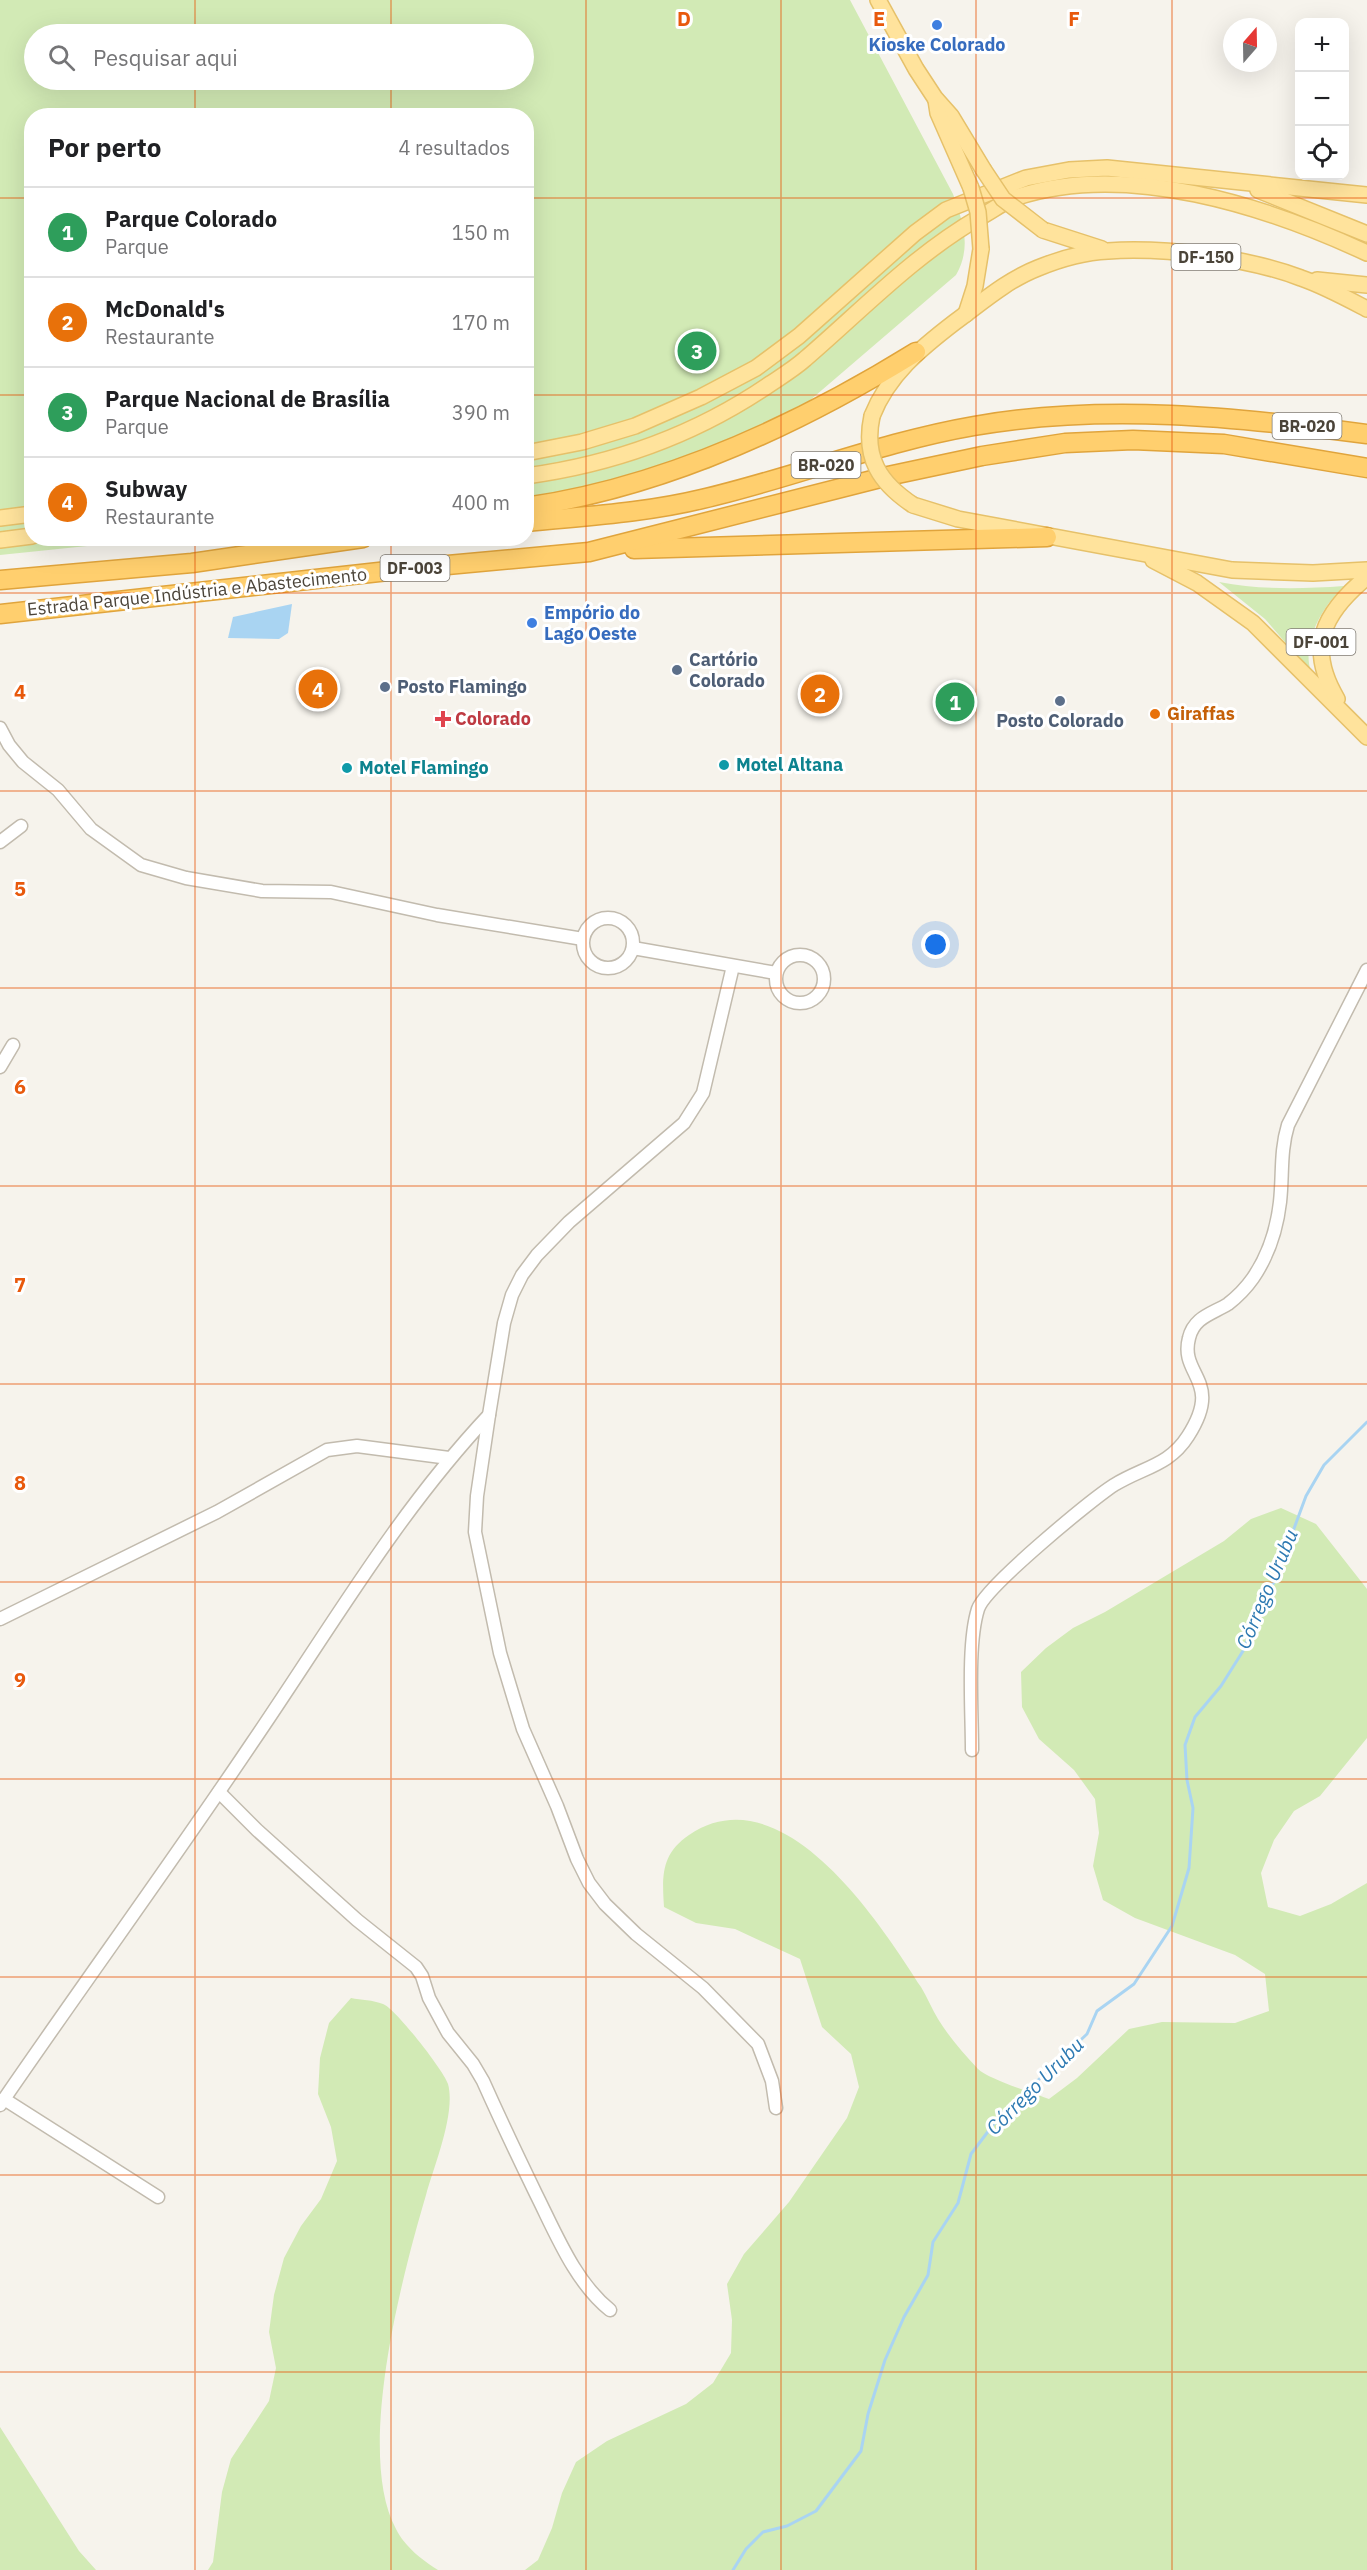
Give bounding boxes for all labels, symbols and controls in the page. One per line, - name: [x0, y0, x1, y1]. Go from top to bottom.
- text: D: [677, 5, 691, 32]
- text: E: [873, 5, 885, 32]
- text: F: [1068, 5, 1080, 32]
- marker: Kioske Colorado: [930, 18, 944, 32]
- north arrow: [1223, 18, 1277, 72]
- map controls: [1295, 18, 1349, 180]
- button: +: [1295, 18, 1349, 72]
- search box: [24, 24, 534, 90]
- place label: Kioske Colorado: [869, 33, 1006, 56]
- icon: search: [45, 41, 78, 74]
- text: Pesquisar aqui: [93, 43, 238, 72]
- button: −: [1295, 72, 1349, 126]
- button: locate: [1295, 126, 1349, 180]
- text: Por perto: [48, 130, 161, 164]
- text: 4 resultados: [398, 134, 510, 161]
- text: Parque Colorado: [105, 204, 277, 233]
- text: 1: [62, 219, 74, 246]
- text: 150 m: [452, 219, 510, 246]
- text: Parque: [105, 233, 169, 260]
- road number: DF-150: [1172, 244, 1240, 270]
- text: McDonald's: [105, 294, 225, 323]
- text: 2: [62, 309, 74, 336]
- text: 170 m: [452, 309, 510, 336]
- text: Restaurante: [105, 323, 214, 350]
- pin: 3: [678, 328, 716, 374]
- text: Parque Nacional de Brasília: [105, 384, 390, 413]
- text: 3: [62, 399, 74, 426]
- text: 390 m: [452, 399, 510, 426]
- text: Parque: [105, 413, 169, 440]
- road number: BR-020: [1272, 413, 1342, 439]
- road number: BR-020: [792, 452, 860, 478]
- text: Subway: [105, 474, 187, 503]
- text: 4: [62, 489, 74, 516]
- text: 400 m: [452, 489, 510, 516]
- text: Restaurante: [105, 503, 214, 530]
- road number: DF-003: [380, 555, 450, 581]
- street label: Estrada Parque Indústria e Abastecimento: [26, 562, 368, 621]
- place label: Empório do Lago Oeste: [544, 601, 640, 645]
- marker: Empório do Lago Oeste: [525, 616, 539, 630]
- road number: DF-001: [1286, 629, 1356, 655]
- place label: Cartório Colorado: [689, 648, 765, 692]
- marker: Cartório Colorado: [670, 663, 684, 677]
- pin: 4: [298, 666, 338, 712]
- pin: 2: [800, 672, 840, 716]
- place label: Posto Flamingo: [397, 675, 527, 698]
- text: 4: [14, 678, 26, 705]
- marker: Posto Flamingo: [378, 680, 392, 694]
- pin: 1: [936, 680, 974, 724]
- marker: Posto Colorado: [1053, 694, 1067, 708]
- place label: Giraffas: [1167, 702, 1235, 725]
- place label: Colorado: [455, 707, 531, 730]
- marker: Giraffas: [1148, 707, 1162, 721]
- place label: Posto Colorado: [996, 709, 1124, 732]
- marker: Colorado: [436, 712, 450, 726]
- place label: Motel Altana: [736, 753, 843, 776]
- place label: Motel Flamingo: [359, 756, 489, 779]
- marker: Motel Altana: [717, 758, 731, 772]
- marker: Motel Flamingo: [340, 761, 354, 775]
- text: 5: [14, 875, 26, 902]
- your location: [921, 930, 950, 959]
- text: 6: [14, 1073, 26, 1100]
- text: 7: [14, 1271, 26, 1298]
- text: 8: [14, 1469, 26, 1496]
- water label: Córrego Urubu: [1229, 1525, 1304, 1653]
- text: 9: [14, 1666, 26, 1693]
- water label: Córrego Urubu: [980, 2031, 1089, 2140]

